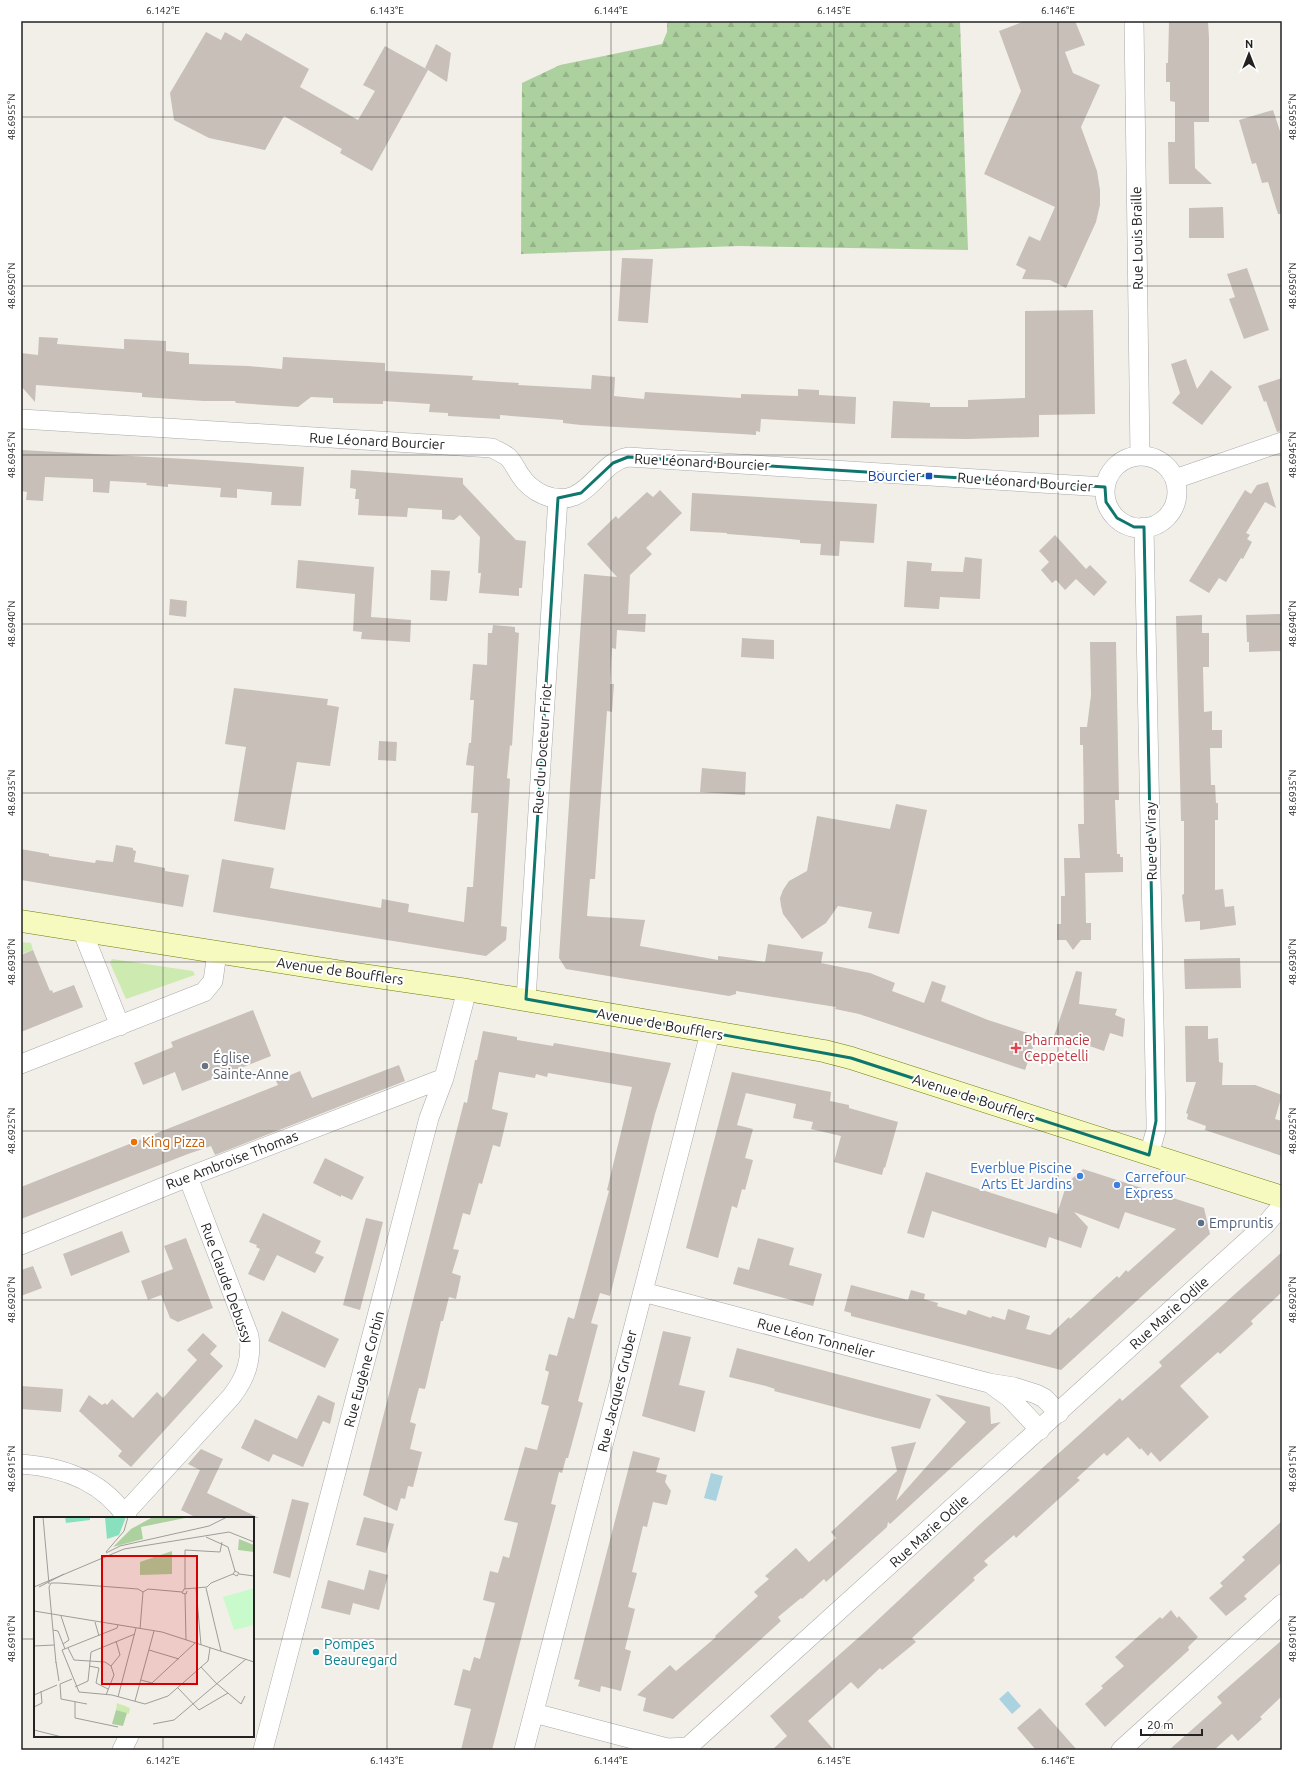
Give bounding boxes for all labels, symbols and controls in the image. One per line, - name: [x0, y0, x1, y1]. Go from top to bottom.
- text: 6.142°E: [146, 5, 180, 16]
- text: 6.143°E: [370, 5, 404, 16]
- text: 6.144°E: [594, 5, 628, 16]
- text: 6.145°E: [817, 5, 851, 16]
- text: 6.146°E: [1041, 5, 1075, 16]
- north arrow: [1229, 34, 1269, 74]
- text: N: [1245, 38, 1253, 50]
- text: 48.6955°N: [6, 94, 17, 140]
- text: 48.6955°N: [1287, 94, 1298, 140]
- street label: Rue Louis Braille: [1128, 186, 1146, 290]
- text: 48.6950°N: [6, 263, 17, 309]
- text: 48.6950°N: [1287, 263, 1298, 309]
- street label: Rue Léonard Bourcier: [309, 429, 446, 453]
- text: 48.6945°N: [6, 432, 17, 478]
- text: 48.6945°N: [1287, 432, 1298, 478]
- street label: Rue Léonard Bourcier: [634, 450, 771, 474]
- place label: Bourcier: [868, 468, 922, 484]
- street label: Rue Léonard Bourcier: [957, 469, 1094, 495]
- marker: Bourcier: [924, 471, 934, 481]
- text: 48.6940°N: [6, 601, 17, 647]
- text: 48.6940°N: [1287, 601, 1298, 647]
- street label: Rue du Docteur Friot: [529, 683, 555, 815]
- text: 48.6935°N: [6, 770, 17, 816]
- text: 48.6935°N: [1287, 770, 1298, 816]
- street label: Rue de Viray: [1142, 801, 1160, 881]
- text: 48.6930°N: [6, 939, 17, 985]
- text: 48.6930°N: [1287, 939, 1298, 985]
- street label: Avenue de Boufflers: [276, 954, 404, 988]
- street label: Avenue de Boufflers: [596, 1005, 724, 1043]
- place label: Pharmacie Ceppetelli: [1024, 1032, 1090, 1064]
- marker: Pharmacie Ceppetelli: [1011, 1043, 1021, 1053]
- place label: Église Sainte-Anne: [213, 1049, 289, 1082]
- marker: Église Sainte-Anne: [200, 1061, 210, 1071]
- street label: Avenue de Boufflers: [911, 1071, 1037, 1125]
- text: 48.6925°N: [6, 1108, 17, 1154]
- text: 48.6925°N: [1287, 1108, 1298, 1154]
- street label: Rue Ambroise Thomas: [164, 1127, 300, 1193]
- place label: King Pizza: [142, 1134, 205, 1150]
- marker: King Pizza: [129, 1137, 139, 1147]
- place label: Everblue Piscine Arts Et Jardins: [970, 1160, 1072, 1192]
- place label: Carrefour Express: [1125, 1169, 1187, 1201]
- marker: Everblue Piscine Arts Et Jardins: [1075, 1171, 1085, 1181]
- marker: Carrefour Express: [1112, 1180, 1122, 1190]
- place label: Empruntis: [1209, 1215, 1273, 1231]
- marker: Empruntis: [1196, 1218, 1206, 1228]
- street label: Rue Claude Debussy: [198, 1221, 256, 1346]
- street label: Rue Marie Odile: [1126, 1273, 1212, 1353]
- text: 48.6920°N: [6, 1277, 17, 1323]
- text: 48.6920°N: [1287, 1277, 1298, 1323]
- street label: Rue Eugène Corbin: [341, 1309, 387, 1429]
- street label: Rue Léon Tonnelier: [755, 1315, 877, 1362]
- street label: Rue Jacques Gruber: [594, 1328, 640, 1454]
- text: 48.6915°N: [6, 1446, 17, 1492]
- text: 48.6915°N: [1287, 1446, 1298, 1492]
- street label: Rue Marie Odile: [886, 1491, 972, 1571]
- inset map: [34, 1517, 254, 1737]
- text: 48.6910°N: [6, 1616, 17, 1662]
- text: 48.6910°N: [1287, 1616, 1298, 1662]
- place label: Pompes Beauregard: [324, 1636, 398, 1668]
- marker: Pompes Beauregard: [311, 1647, 321, 1657]
- scale bar: [1141, 1711, 1202, 1737]
- text: 20 m: [1147, 1718, 1174, 1731]
- text: 6.142°E: [146, 1755, 180, 1766]
- text: 6.143°E: [370, 1755, 404, 1766]
- text: 6.144°E: [594, 1755, 628, 1766]
- text: 6.145°E: [817, 1755, 851, 1766]
- text: 6.146°E: [1041, 1755, 1075, 1766]

